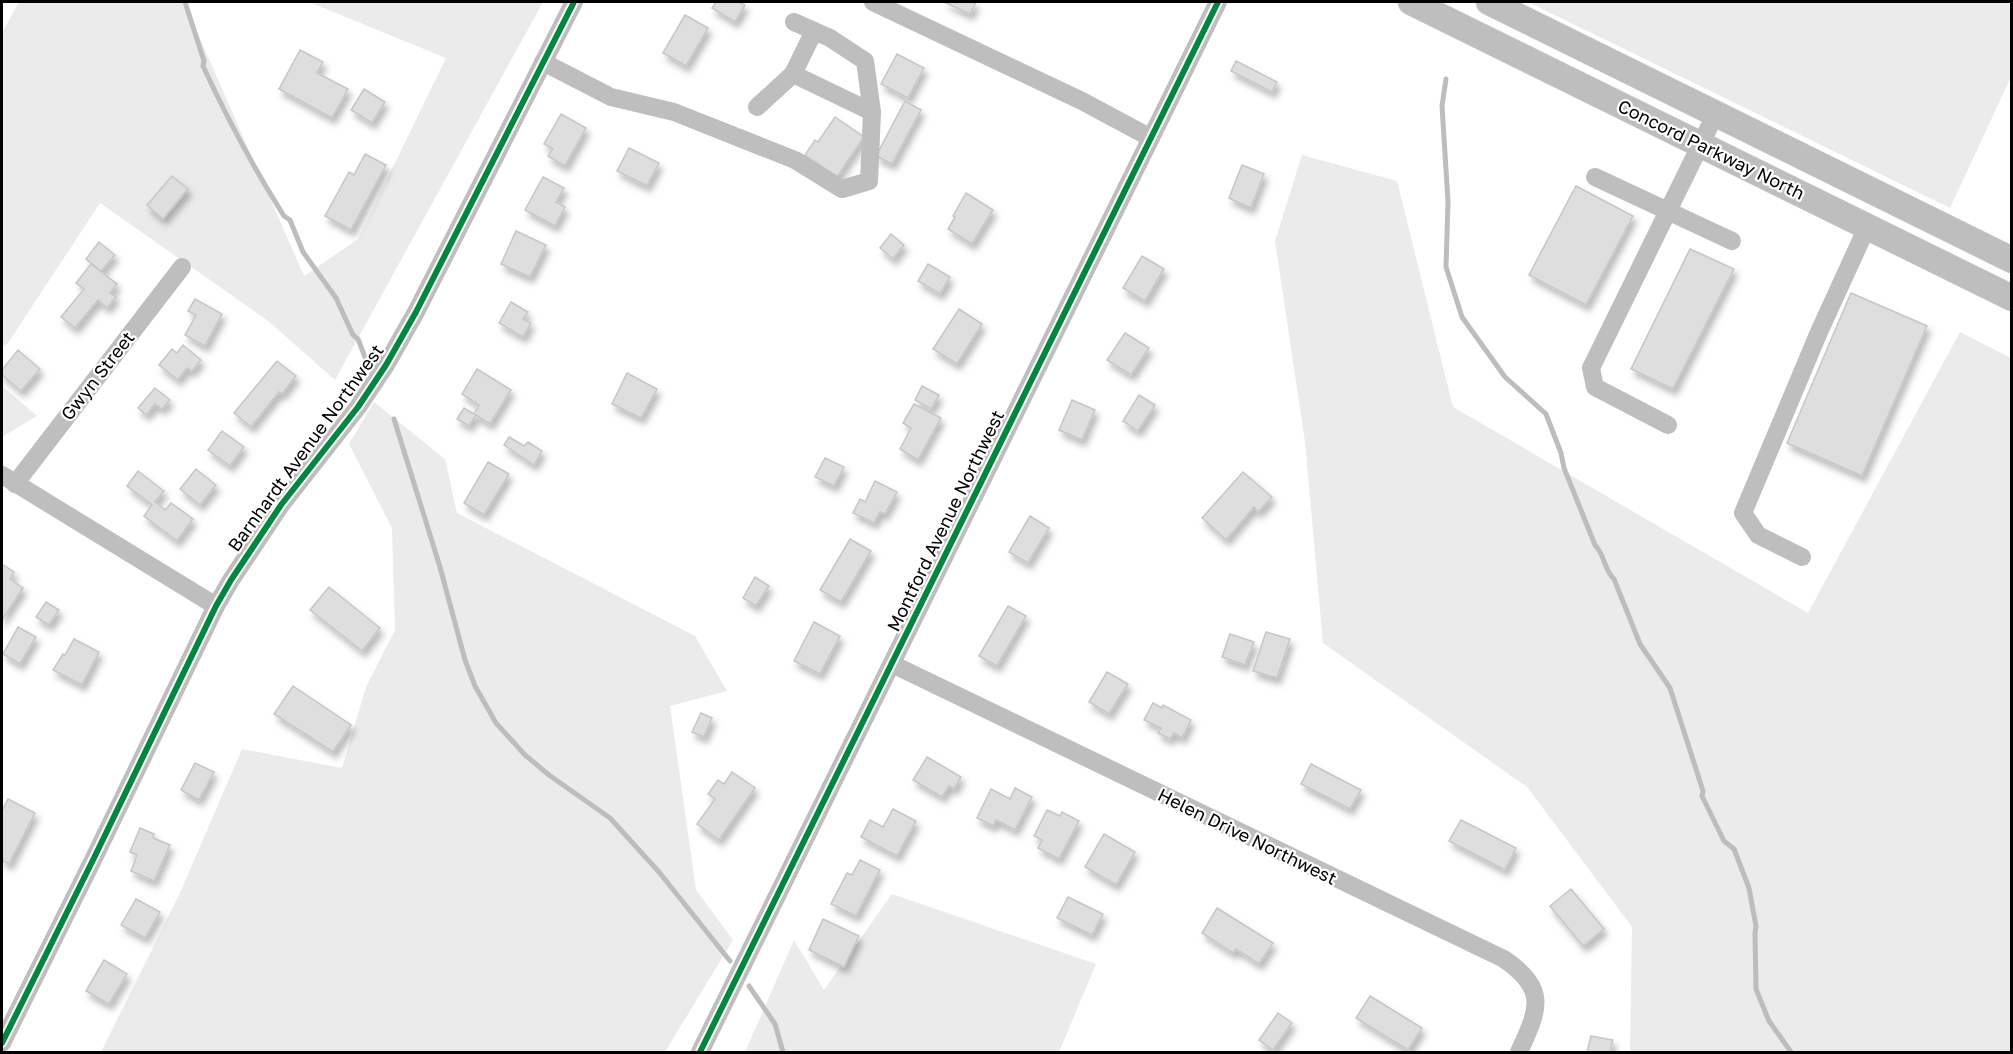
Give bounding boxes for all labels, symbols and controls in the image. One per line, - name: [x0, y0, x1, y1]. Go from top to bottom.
- street label: Concord Parkway North: [1614, 94, 1808, 204]
- street label: Gwyn Street: [56, 327, 139, 424]
- street label: Barnhardt Avenue Northwest: [223, 340, 388, 555]
- street label: Montford Avenue Northwest: [882, 406, 1008, 635]
- street label: Helen Drive Northwest: [1154, 783, 1340, 889]

